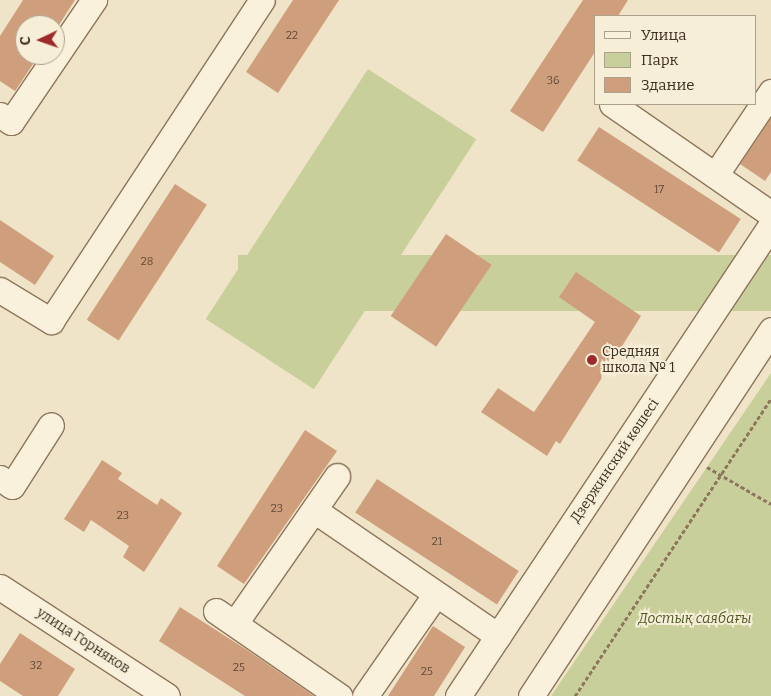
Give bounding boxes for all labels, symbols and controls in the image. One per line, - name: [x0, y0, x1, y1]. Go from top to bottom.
- north arrow: [15, 15, 65, 65]
- legend: [594, 15, 756, 105]
- text: Улица: [641, 26, 687, 44]
- house number: 22: [286, 29, 298, 43]
- text: С: [17, 36, 34, 46]
- text: Парк: [641, 51, 678, 69]
- house number: 36: [547, 74, 559, 88]
- text: Здание: [641, 76, 695, 94]
- house number: 17: [654, 183, 664, 197]
- house number: 28: [141, 255, 153, 269]
- place label: Средняя школа № 1: [602, 344, 675, 377]
- marker: Средняя школа № 1: [586, 354, 598, 366]
- street label: Дзержинский көшесі: [567, 396, 663, 526]
- house number: 23: [271, 502, 283, 516]
- house number: 23: [117, 509, 129, 523]
- house number: 21: [432, 535, 442, 549]
- street label: улица Горняков: [33, 605, 133, 677]
- park label: Достық саябағы: [638, 611, 752, 627]
- house number: 32: [30, 659, 42, 673]
- house number: 25: [233, 661, 245, 675]
- house number: 25: [421, 665, 433, 679]

